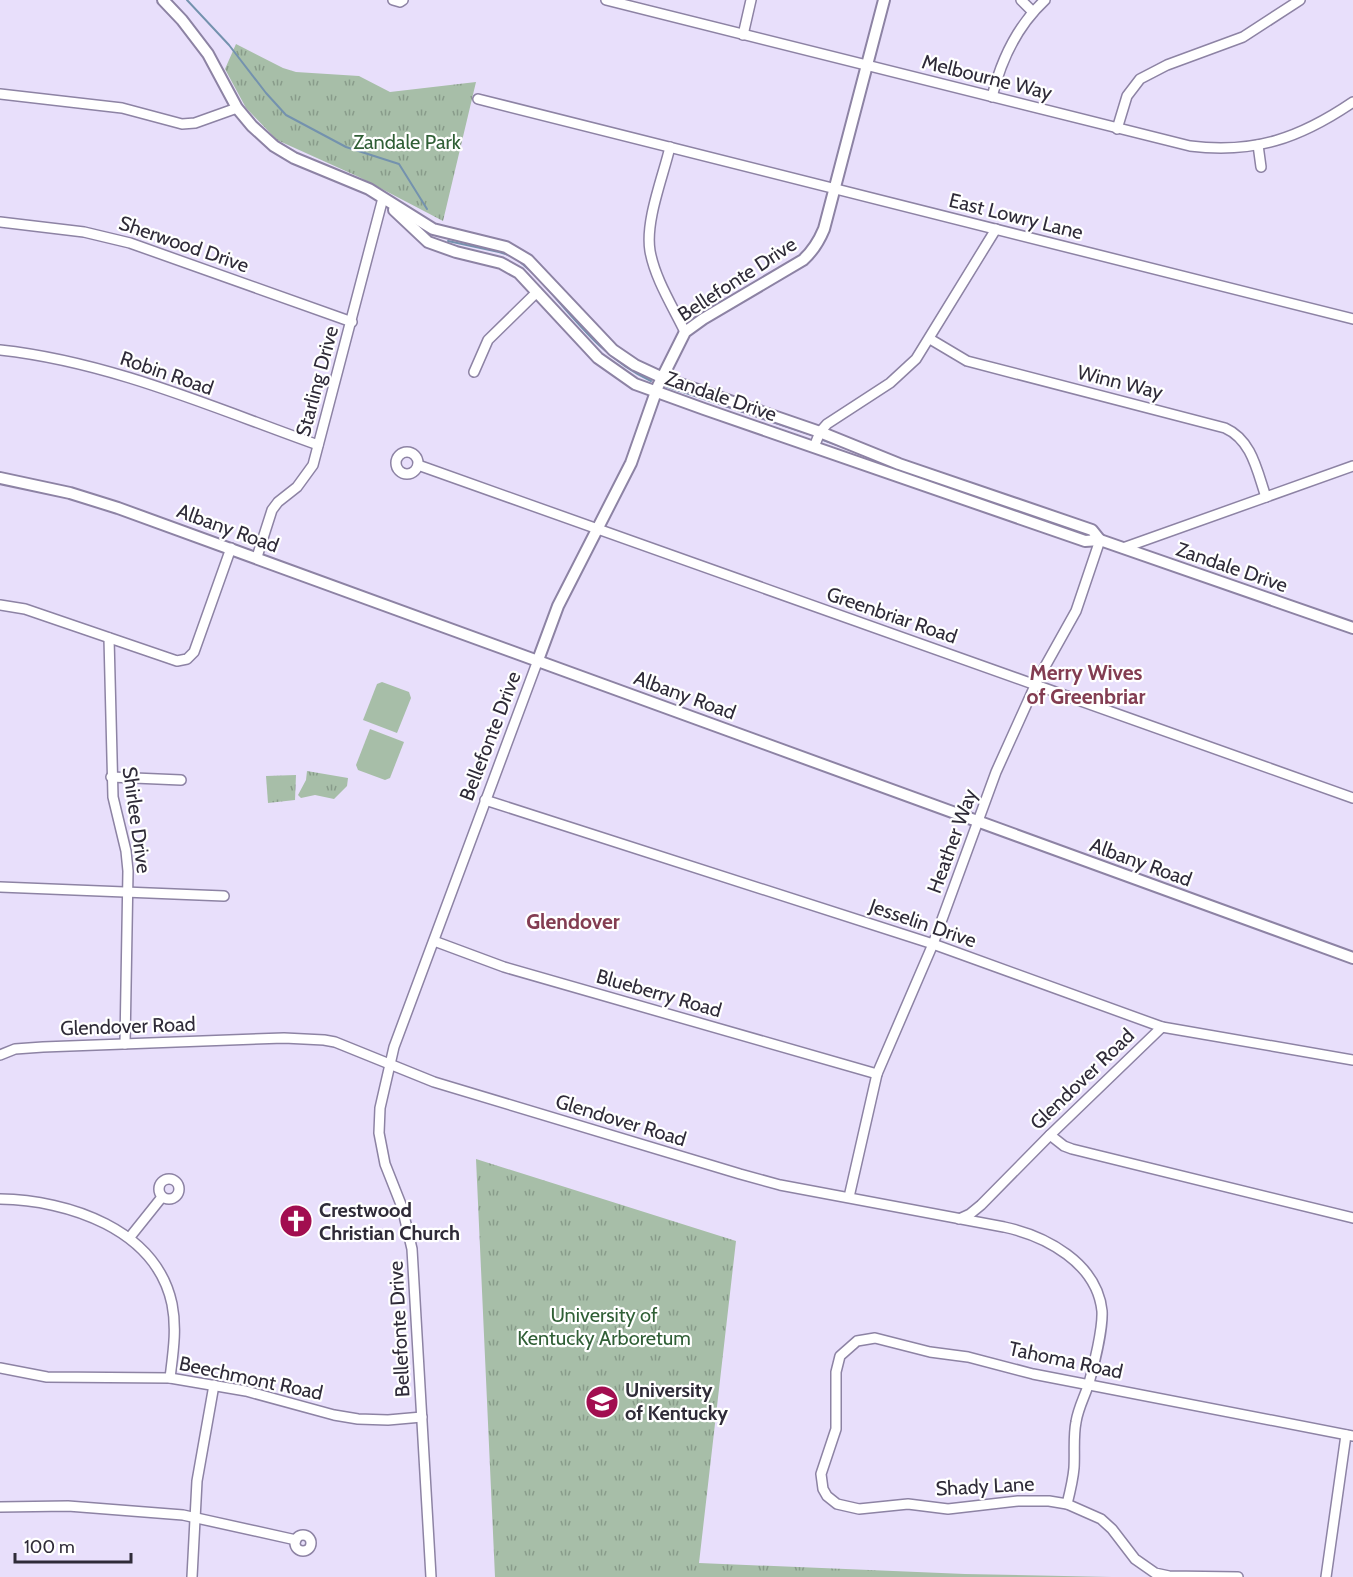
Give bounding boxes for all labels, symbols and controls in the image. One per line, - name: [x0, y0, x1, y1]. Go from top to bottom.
- street label: Melbourne Way: [919, 49, 1055, 105]
- park label: Zandale Park: [353, 130, 461, 154]
- street label: East Lowry Lane: [946, 188, 1086, 244]
- street label: Sherwood Drive: [116, 211, 252, 277]
- street label: Bellefonte Drive: [673, 232, 801, 326]
- street label: Starling Drive: [291, 323, 343, 439]
- street label: Robin Road: [117, 346, 217, 400]
- street label: Winn Way: [1075, 360, 1165, 404]
- street label: Zandale Drive: [662, 366, 780, 426]
- street label: Albany Road: [174, 499, 282, 557]
- street label: Zandale Drive: [1173, 537, 1291, 597]
- street label: Greenbriar Road: [824, 581, 960, 649]
- district label: Merry Wives of Greenbriar: [1027, 660, 1145, 709]
- street label: Albany Road: [631, 666, 739, 724]
- street label: Bellefonte Drive: [454, 668, 526, 804]
- street label: Shirlee Drive: [118, 765, 156, 875]
- street label: Heather Way: [922, 785, 982, 897]
- street label: Albany Road: [1087, 833, 1195, 891]
- street label: Jesselin Drive: [865, 893, 980, 952]
- district label: Glendover: [526, 909, 620, 934]
- street label: Blueberry Road: [594, 964, 724, 1022]
- street label: Glendover Road: [60, 1012, 196, 1040]
- street label: Glendover Road: [1025, 1023, 1139, 1135]
- street label: Glendover Road: [553, 1089, 689, 1151]
- place label: Crestwood Christian Church: [319, 1198, 460, 1245]
- church icon: Crestwood Christian Church: [278, 1203, 314, 1239]
- street label: Bellefonte Drive: [383, 1260, 415, 1398]
- park label: University of Kentucky Arboretum: [517, 1303, 691, 1350]
- street label: Tahoma Road: [1007, 1336, 1125, 1384]
- street label: Beechmont Road: [177, 1351, 325, 1405]
- place label: University of Kentucky: [625, 1378, 728, 1425]
- school or university icon: University of Kentucky: [584, 1384, 620, 1420]
- street label: Shady Lane: [935, 1471, 1035, 1501]
- scale bar: [15, 1526, 130, 1564]
- text: 100 m: [24, 1536, 75, 1558]

